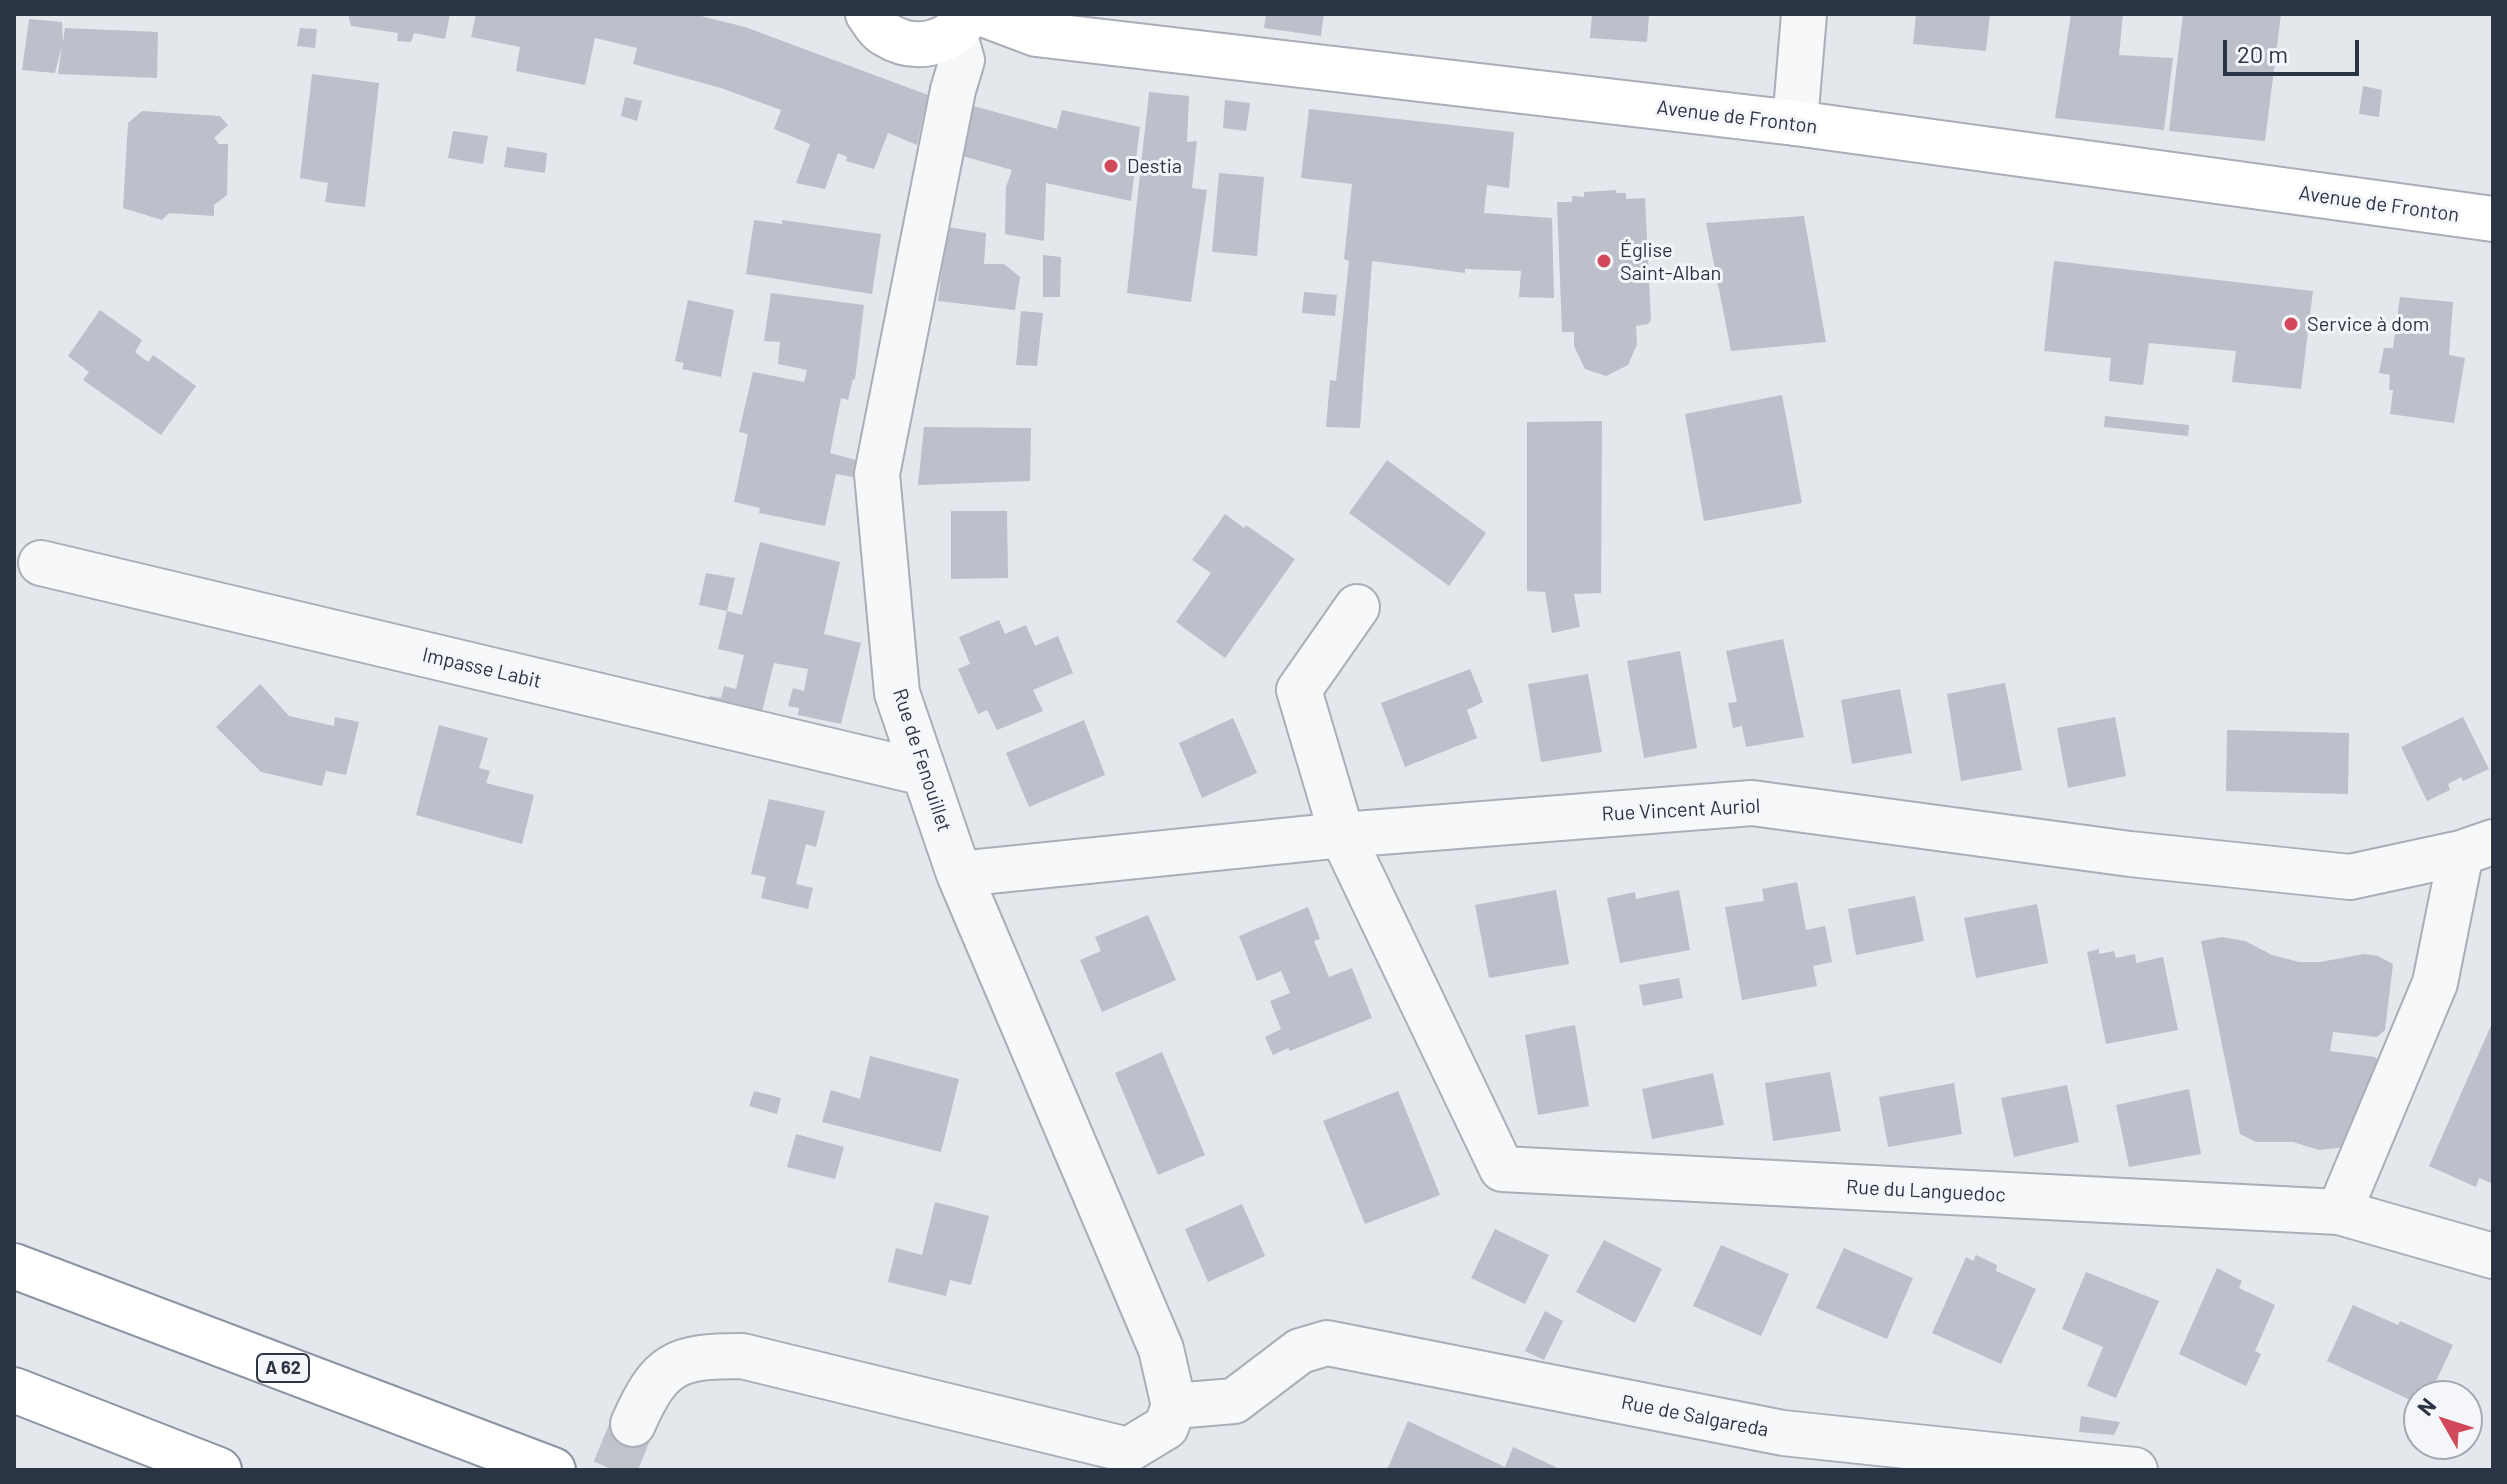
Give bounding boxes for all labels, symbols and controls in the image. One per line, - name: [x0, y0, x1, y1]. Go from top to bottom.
- scale bar: [2227, 24, 2363, 74]
- text: 20 m: [2237, 39, 2288, 68]
- street label: Avenue de Fronton: [1655, 95, 1819, 139]
- place label: Destia: [1127, 154, 1182, 178]
- marker: Destia: [1102, 157, 1120, 175]
- street label: Avenue de Fronton: [2297, 181, 2461, 227]
- place label: Église Saint-Alban: [1620, 238, 1721, 285]
- marker: Église Saint-Alban: [1595, 252, 1613, 270]
- place label: Service à dom: [2307, 312, 2429, 336]
- marker: Service à dom: [2282, 315, 2300, 333]
- street label: Impasse Labit: [420, 643, 544, 693]
- street label: Rue de Fenouillet: [888, 686, 956, 834]
- street label: Rue Vincent Auriol: [1601, 794, 1761, 826]
- street label: Rue du Languedoc: [1846, 1175, 2006, 1207]
- road number: A 62: [257, 1354, 309, 1382]
- north arrow: [2403, 1380, 2483, 1460]
- street label: Rue de Salgareda: [1619, 1390, 1771, 1442]
- text: N: [2411, 1392, 2441, 1420]

